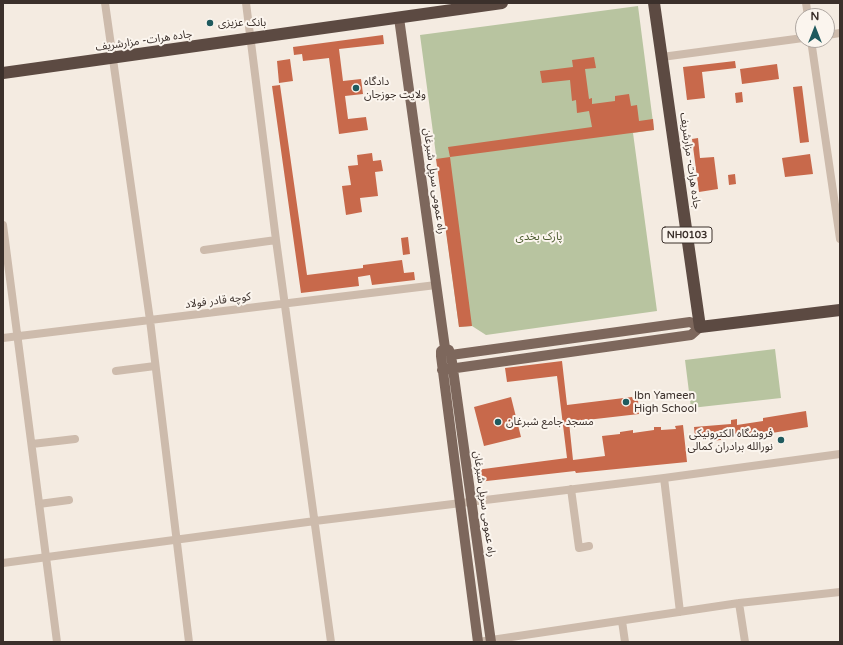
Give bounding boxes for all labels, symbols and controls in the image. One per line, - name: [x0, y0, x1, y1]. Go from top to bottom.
- north arrow: [795, 8, 835, 48]
- text: N: [811, 10, 819, 23]
- place label: بانک عزیزی: [218, 16, 266, 30]
- marker: بانک عزیزی: [205, 18, 215, 28]
- street label: جاده هرات- مزارشریف: [95, 28, 193, 54]
- place label: دادگاه ولایت جوزجان: [364, 75, 426, 101]
- marker: دادگاه ولایت جوزجان: [351, 83, 361, 93]
- street label: جاده هرات- مزارشریف: [677, 112, 703, 210]
- street label: راه عمومی سرپل شبرغان: [420, 127, 448, 235]
- road number: NH0103: [662, 227, 712, 243]
- park label: پارک بخدی: [516, 230, 562, 244]
- street label: کوچه قادر فولاد: [184, 290, 252, 312]
- place label: Ibn Yameen High School: [634, 389, 697, 415]
- marker: Ibn Yameen High School: [621, 397, 631, 407]
- place label: مسجد جامع شبرغان: [506, 415, 594, 429]
- marker: مسجد جامع شبرغان: [493, 417, 503, 427]
- place label: فروشگاه الکترونیکی نورالله برادران کمالی: [687, 427, 773, 453]
- marker: فروشگاه الکترونیکی نورالله برادران کمالی: [776, 435, 786, 445]
- street label: راه عمومی سرپل شبرغان: [470, 450, 498, 558]

